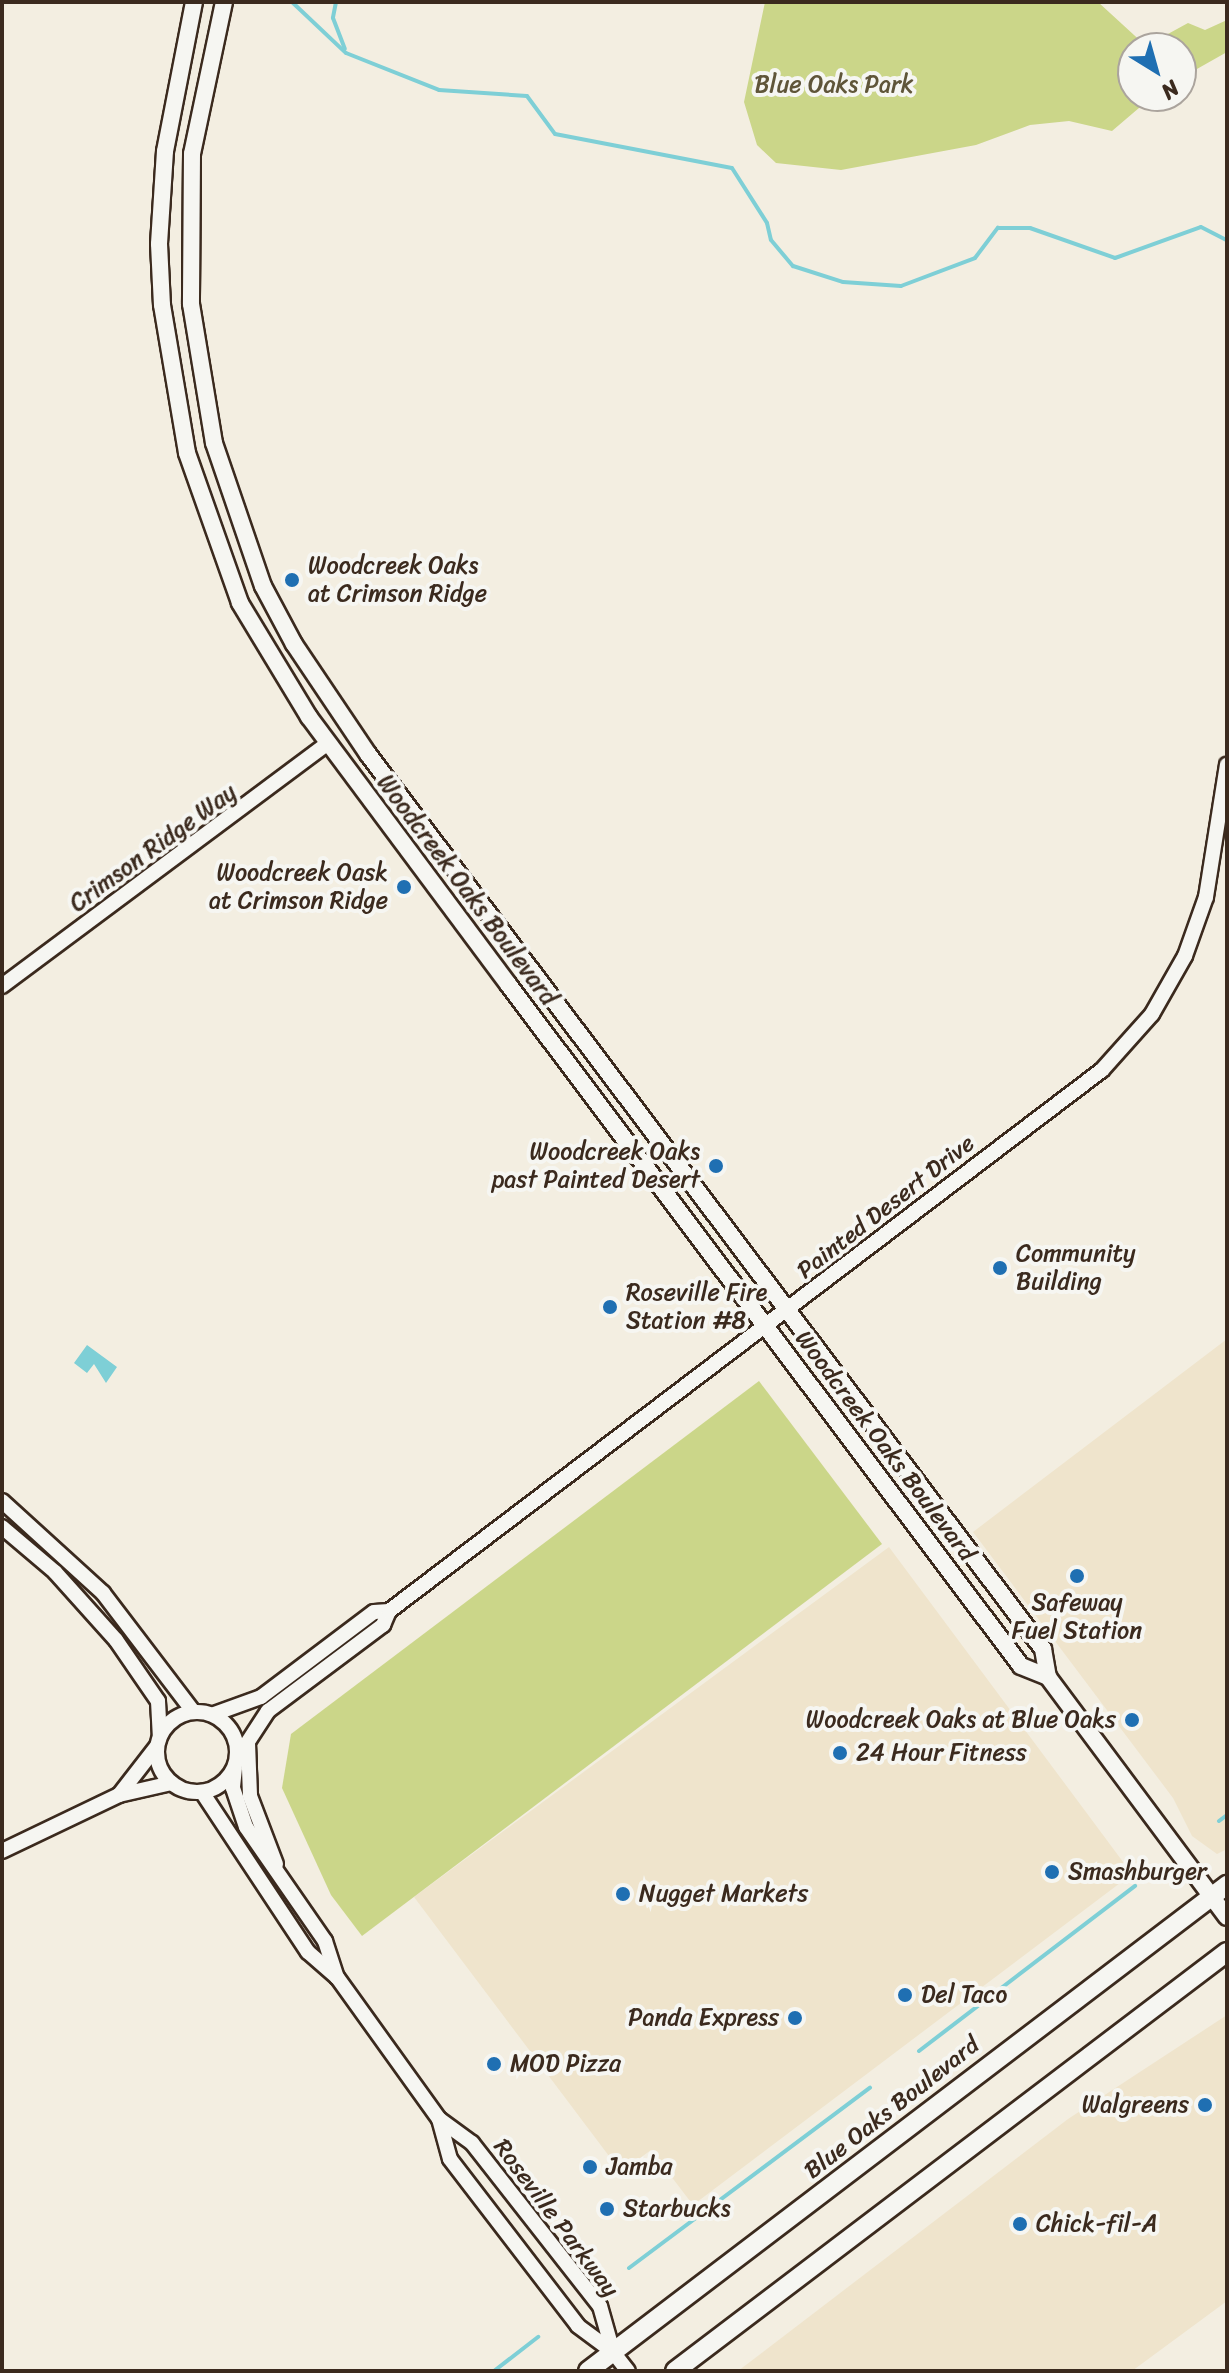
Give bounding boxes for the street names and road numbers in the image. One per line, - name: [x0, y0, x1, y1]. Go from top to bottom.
- street label: Woodcreek Oaks Boulevard: [371, 769, 563, 1011]
- street label: Crimson Ridge Way: [64, 778, 242, 918]
- street label: Painted Desert Drive: [792, 1129, 980, 1285]
- street label: Woodcreek Oaks Boulevard: [789, 1325, 981, 1567]
- street label: Blue Oaks Boulevard: [798, 2030, 986, 2186]
- street label: Roseville Parkway: [487, 2133, 625, 2303]

